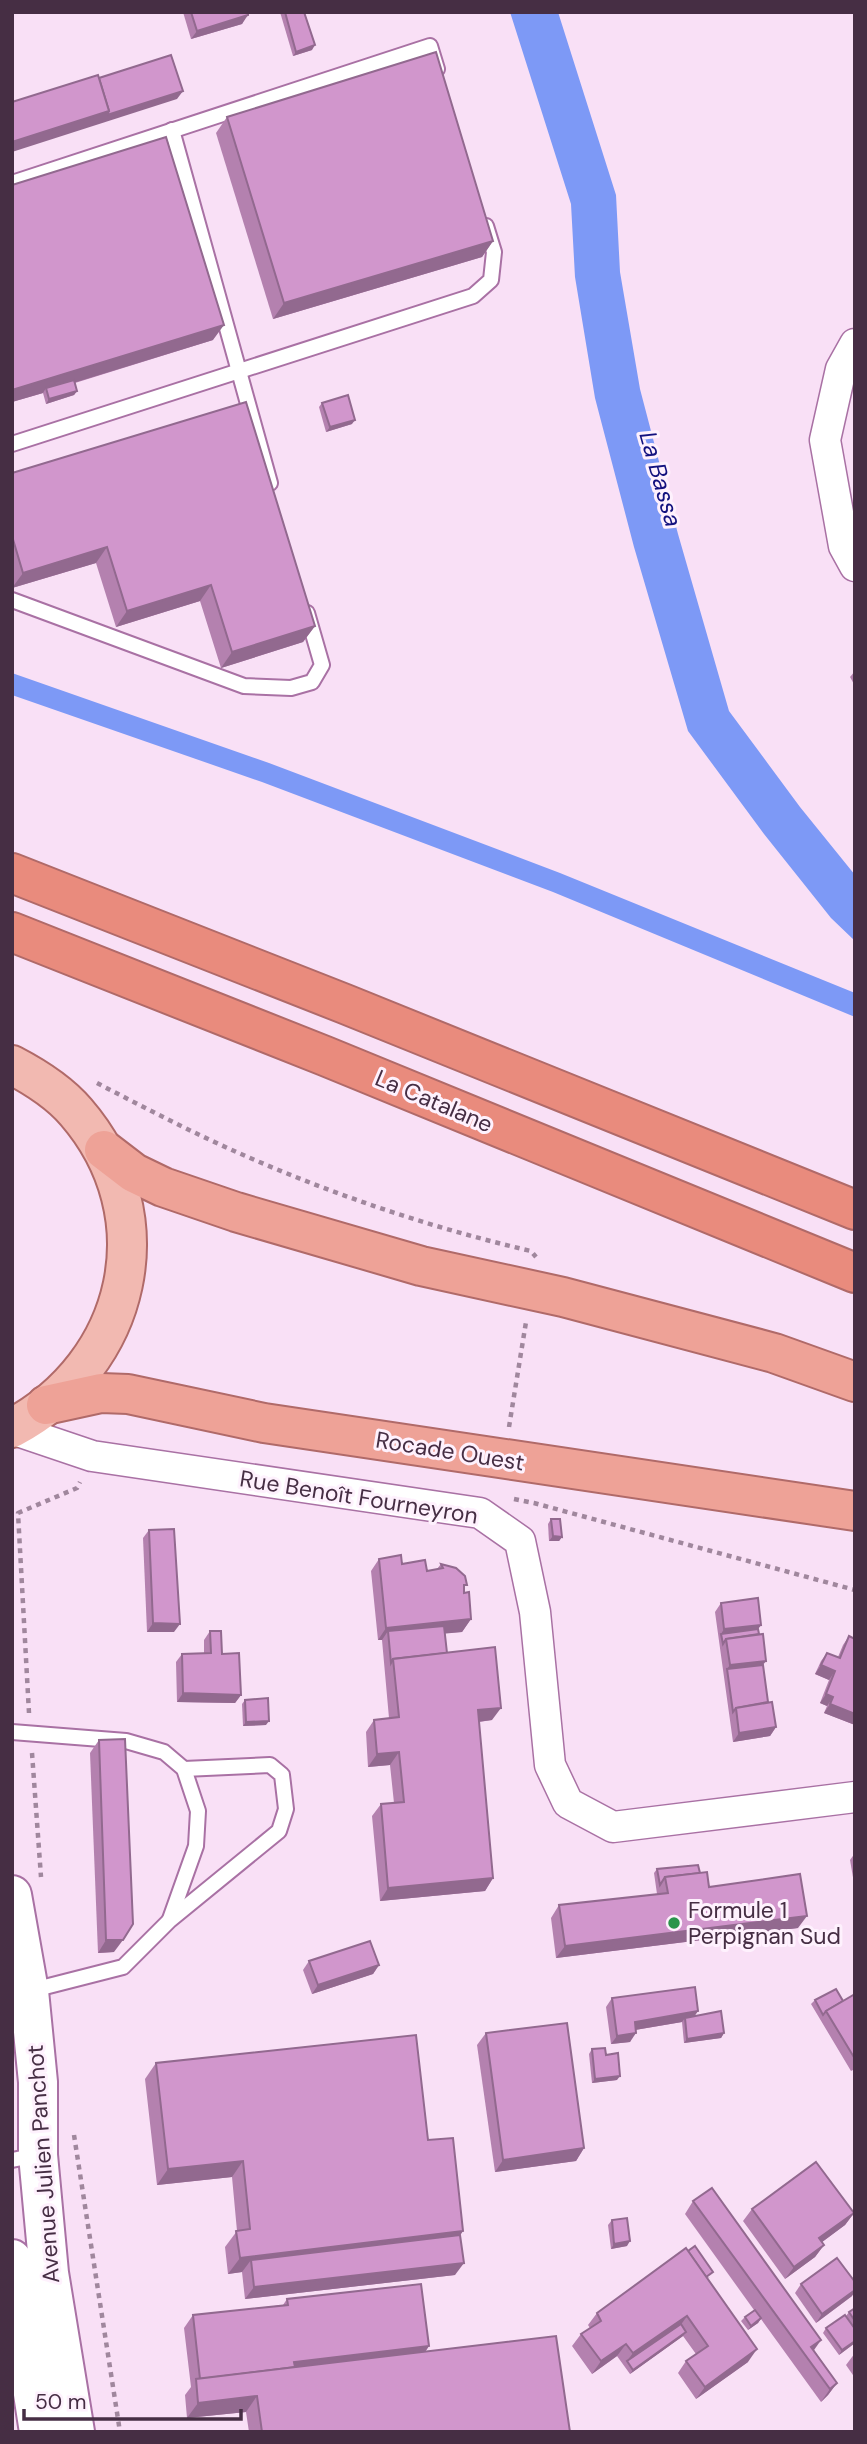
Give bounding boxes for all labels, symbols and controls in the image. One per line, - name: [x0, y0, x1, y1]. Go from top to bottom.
- water label: La Bassa: [633, 428, 689, 530]
- street label: La Catalane: [371, 1063, 497, 1139]
- street label: Rocade Ouest: [374, 1424, 526, 1478]
- street label: Rue Benoît Fourneyron: [238, 1463, 480, 1531]
- place label: Formule 1 Perpignan Sud: [688, 1895, 841, 1951]
- marker: Formule 1 Perpignan Sud: [666, 1915, 682, 1931]
- street label: Avenue Julien Panchot: [20, 2044, 66, 2284]
- scale bar: [24, 2378, 242, 2422]
- text: 50 m: [35, 2388, 86, 2416]

